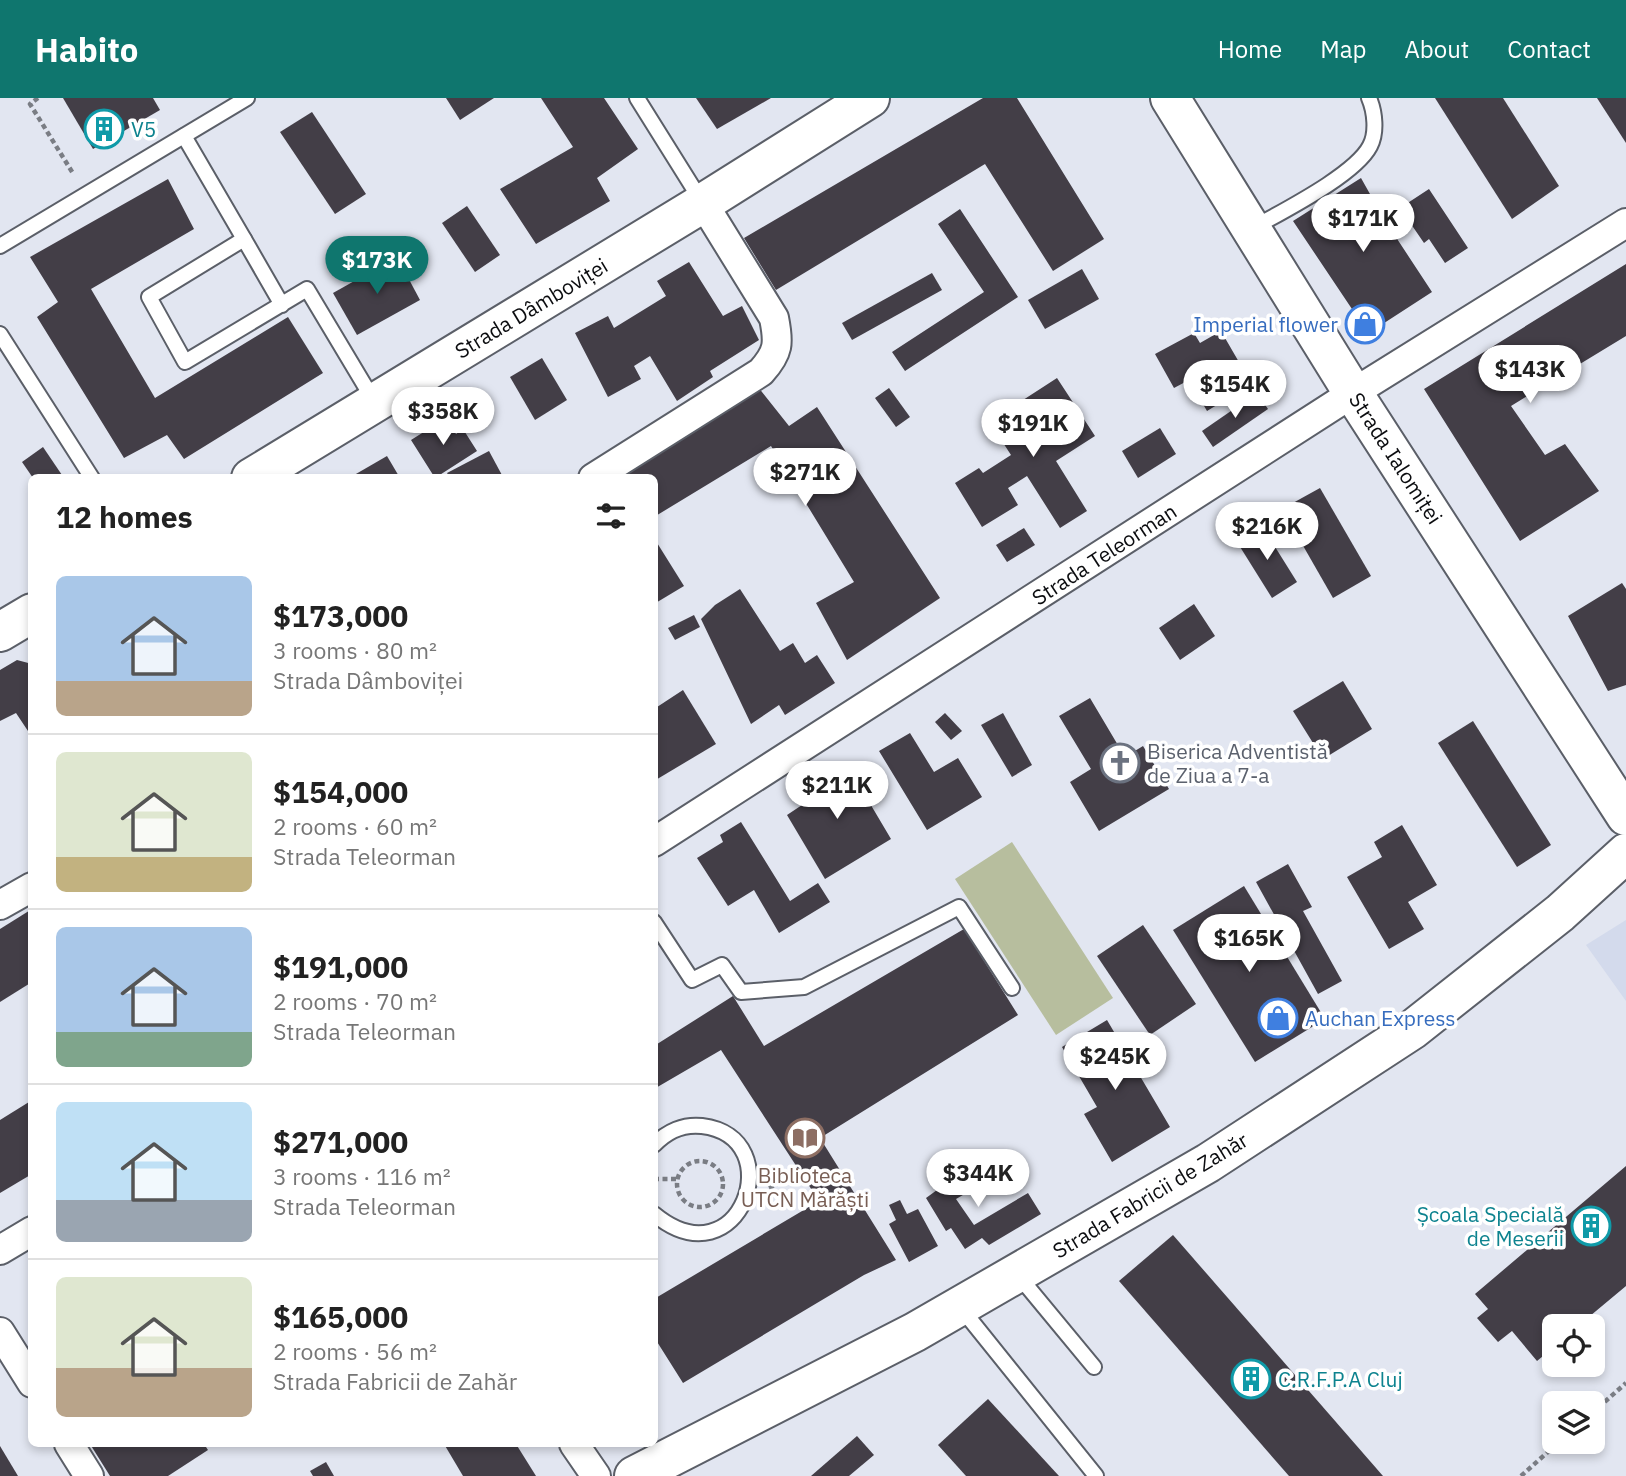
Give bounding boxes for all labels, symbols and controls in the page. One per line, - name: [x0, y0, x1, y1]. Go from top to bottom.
- text: Habito: [35, 28, 138, 71]
- text: Home: [1218, 33, 1282, 65]
- text: Map: [1320, 33, 1366, 65]
- text: About: [1404, 33, 1469, 65]
- text: Contact: [1507, 33, 1591, 65]
- building icon: V5: [83, 108, 125, 150]
- place label: V5: [131, 115, 156, 143]
- pin: $171K: [1314, 194, 1412, 254]
- text: $171K: [1327, 202, 1399, 232]
- pin: $173K: [328, 236, 426, 296]
- text: $173K: [341, 244, 413, 274]
- street label: Strada Dâmboviței: [449, 251, 613, 365]
- shop icon: Imperial flower: [1344, 303, 1386, 345]
- place label: Imperial flower: [1193, 310, 1338, 338]
- pin: $143K: [1481, 345, 1579, 405]
- text: $143K: [1494, 353, 1566, 383]
- pin: $154K: [1186, 360, 1284, 420]
- text: $154K: [1199, 368, 1271, 398]
- street label: Strada Ialomiței: [1343, 387, 1449, 529]
- pin: $358K: [394, 388, 492, 447]
- text: $358K: [407, 395, 479, 425]
- pin: $191K: [984, 400, 1082, 459]
- text: $191K: [997, 407, 1069, 437]
- pin: $271K: [756, 448, 854, 508]
- text: $271K: [769, 456, 841, 486]
- text: 12 homes: [56, 497, 193, 536]
- icon: filters: [592, 497, 630, 535]
- street label: Strada Teleorman: [1026, 497, 1182, 611]
- pin: $216K: [1218, 503, 1316, 562]
- text: $216K: [1231, 510, 1303, 540]
- text: $173,000: [273, 596, 408, 635]
- icon: home: [112, 604, 196, 688]
- text: 3 rooms · 80 m²: [273, 635, 437, 665]
- text: Strada Dâmboviței: [273, 665, 463, 695]
- place label: Biserica Adventistă de Ziua a 7-a: [1147, 737, 1328, 789]
- church icon: Biserica Adventistă de Ziua a 7-a: [1099, 742, 1141, 784]
- pin: $211K: [788, 762, 886, 821]
- text: $211K: [801, 769, 873, 799]
- text: $154,000: [273, 772, 408, 811]
- icon: home: [112, 780, 196, 864]
- text: 2 rooms · 60 m²: [273, 811, 437, 841]
- text: Strada Teleorman: [273, 841, 456, 871]
- pin: $165K: [1200, 914, 1298, 974]
- text: $165K: [1213, 922, 1285, 952]
- text: $191,000: [273, 947, 408, 986]
- icon: home: [112, 955, 196, 1039]
- text: 2 rooms · 70 m²: [273, 986, 437, 1016]
- shop icon: Auchan Express: [1257, 997, 1299, 1039]
- place label: Auchan Express: [1305, 1004, 1456, 1032]
- text: Strada Teleorman: [273, 1016, 456, 1046]
- pin: $245K: [1066, 1032, 1164, 1092]
- text: $245K: [1079, 1040, 1151, 1070]
- library icon: Biblioteca UTCN Mărăști: [784, 1117, 826, 1159]
- text: $271,000: [273, 1122, 408, 1161]
- street label: Strada Fabricii de Zahăr: [1047, 1125, 1253, 1264]
- icon: home: [112, 1130, 196, 1214]
- pin: $344K: [929, 1150, 1027, 1209]
- text: $344K: [942, 1157, 1014, 1187]
- text: 3 rooms · 116 m²: [273, 1161, 451, 1191]
- place label: Biblioteca UTCN Mărăști: [741, 1161, 869, 1213]
- text: Strada Teleorman: [273, 1191, 456, 1221]
- place label: Școala Specială de Meserii: [1417, 1200, 1564, 1252]
- building icon: Școala Specială de Meserii: [1570, 1205, 1612, 1247]
- text: $165,000: [273, 1297, 408, 1336]
- icon: home: [112, 1305, 196, 1389]
- map controls: [1542, 1314, 1605, 1454]
- button: locate: [1542, 1314, 1605, 1377]
- text: 2 rooms · 56 m²: [273, 1336, 437, 1366]
- building icon: C.R.F.P.A Cluj: [1230, 1358, 1272, 1400]
- place label: C.R.F.P.A Cluj: [1278, 1365, 1403, 1393]
- text: Strada Fabricii de Zahăr: [273, 1366, 517, 1396]
- button: layers: [1542, 1391, 1605, 1454]

